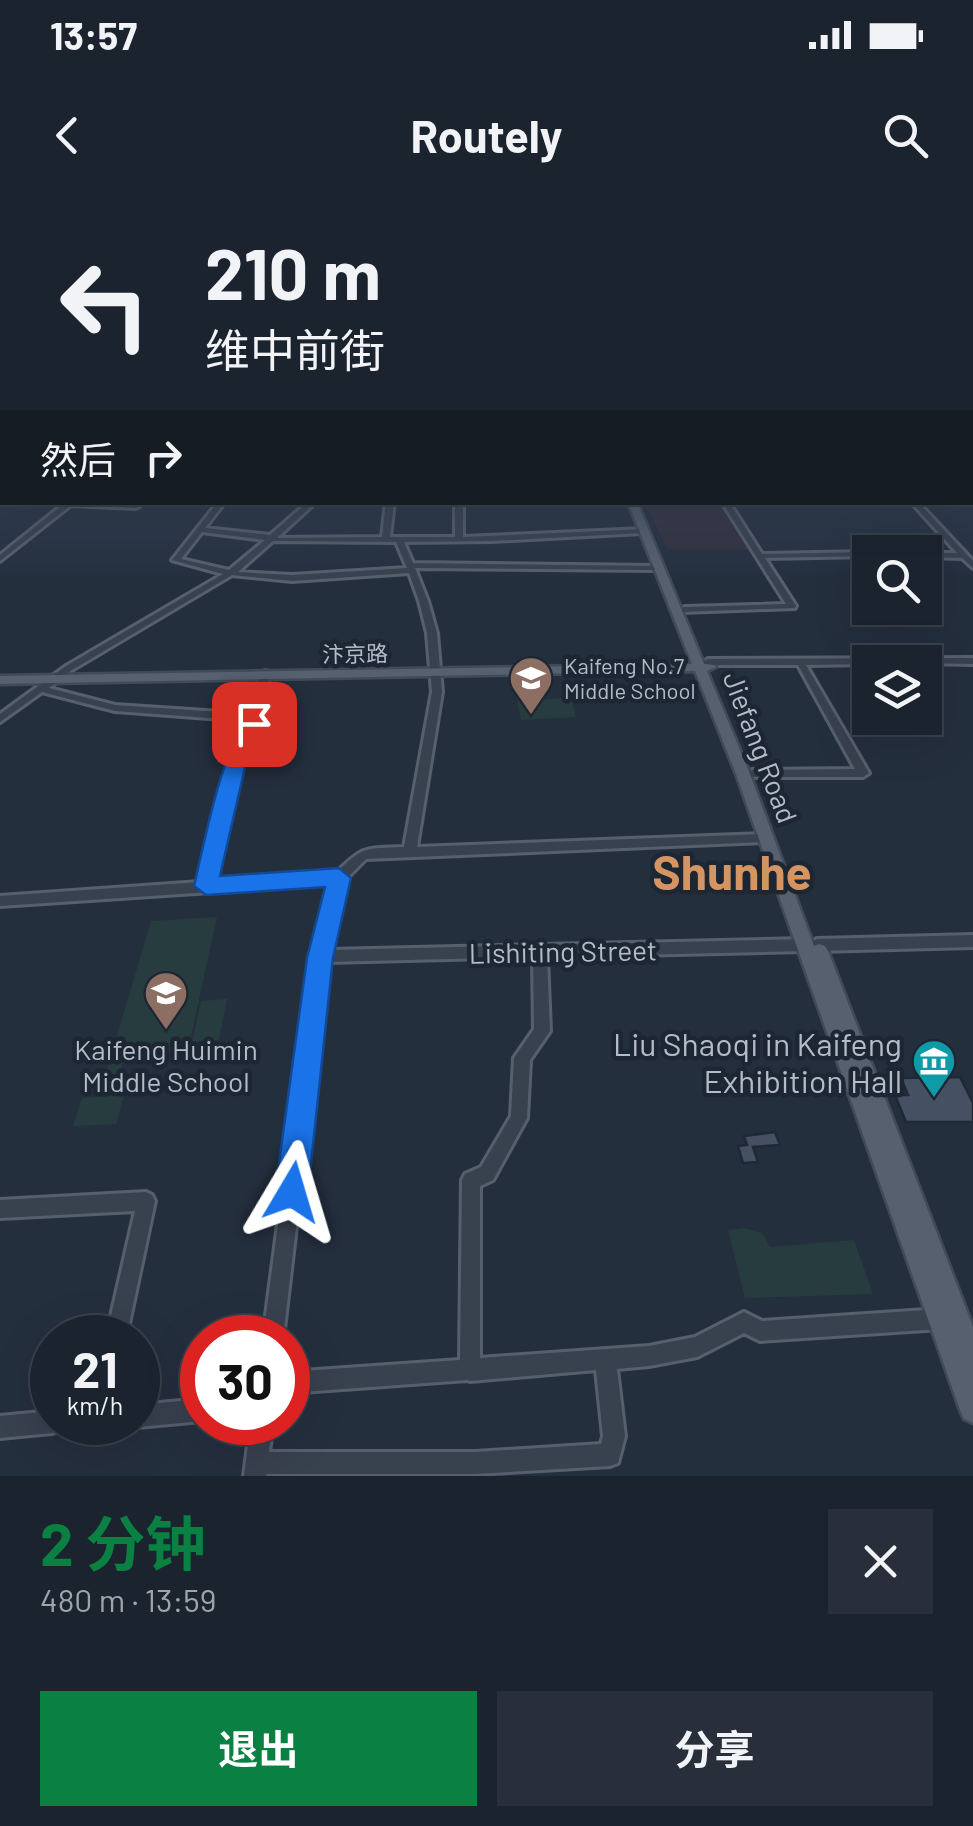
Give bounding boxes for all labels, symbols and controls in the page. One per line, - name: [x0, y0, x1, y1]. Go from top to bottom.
- text: 13:57: [50, 12, 137, 58]
- icon: back: [40, 108, 95, 163]
- text: Routely: [411, 108, 562, 162]
- icon: search: [878, 108, 933, 163]
- text: 210 m: [205, 230, 381, 314]
- icon: left: [40, 240, 170, 370]
- text: 维中前街: [205, 322, 385, 376]
- icon: right: [136, 430, 191, 485]
- text: 然后: [40, 436, 116, 482]
- map controls: [852, 535, 942, 735]
- button: search: [852, 535, 942, 625]
- street label: 汴京路: [322, 639, 388, 667]
- button: layers: [852, 645, 942, 735]
- place label: Kaifeng No.7 Middle School: [564, 652, 696, 703]
- school or university icon: Kaifeng No.7 Middle School: [508, 655, 554, 716]
- street label: Jiefang Road: [717, 667, 805, 827]
- pin: [212, 682, 297, 767]
- icon: arrive: [227, 697, 282, 752]
- district label: Shunhe: [652, 842, 812, 900]
- street label: Lishiting Street: [469, 932, 657, 970]
- school or university icon: Kaifeng Huimin Middle School: [143, 970, 189, 1031]
- place label: Liu Shaoqi in Kaifeng Exhibition Hall: [613, 1024, 902, 1099]
- place label: Kaifeng Huimin Middle School: [74, 1032, 258, 1098]
- museum icon: Liu Shaoqi in Kaifeng Exhibition Hall: [911, 1038, 957, 1099]
- position arrow: [240, 1140, 344, 1244]
- speed limit sign: 30: [180, 1315, 310, 1445]
- text: 21: [72, 1338, 118, 1398]
- text: km/h: [67, 1390, 123, 1420]
- text: 2 分钟: [40, 1506, 206, 1578]
- button: close: [828, 1509, 933, 1614]
- text: 480 m · 13:59: [40, 1580, 216, 1618]
- button: 退出: [40, 1691, 477, 1806]
- button: 分享: [497, 1691, 933, 1806]

